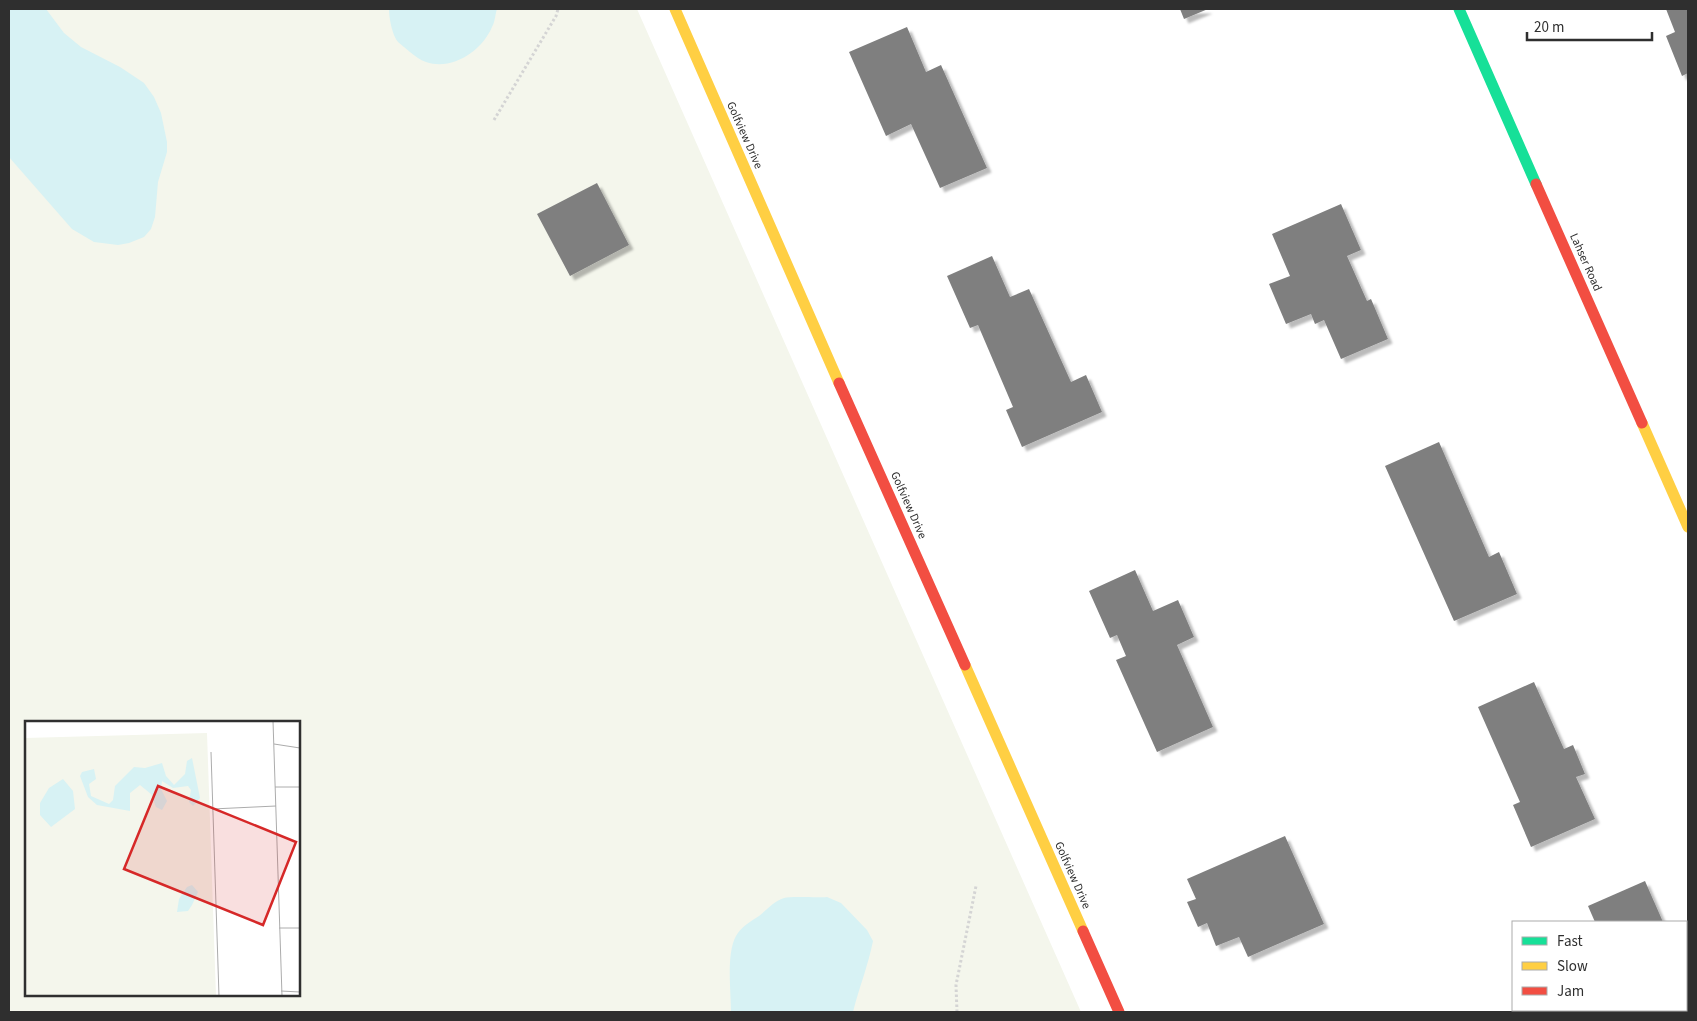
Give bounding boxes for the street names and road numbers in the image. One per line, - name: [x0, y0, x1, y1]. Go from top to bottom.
- street label: Golfview Drive: [722, 99, 767, 172]
- street label: Lahser Road: [1565, 231, 1606, 294]
- street label: Golfview Drive: [886, 469, 931, 542]
- street label: Golfview Drive: [1050, 839, 1095, 912]

